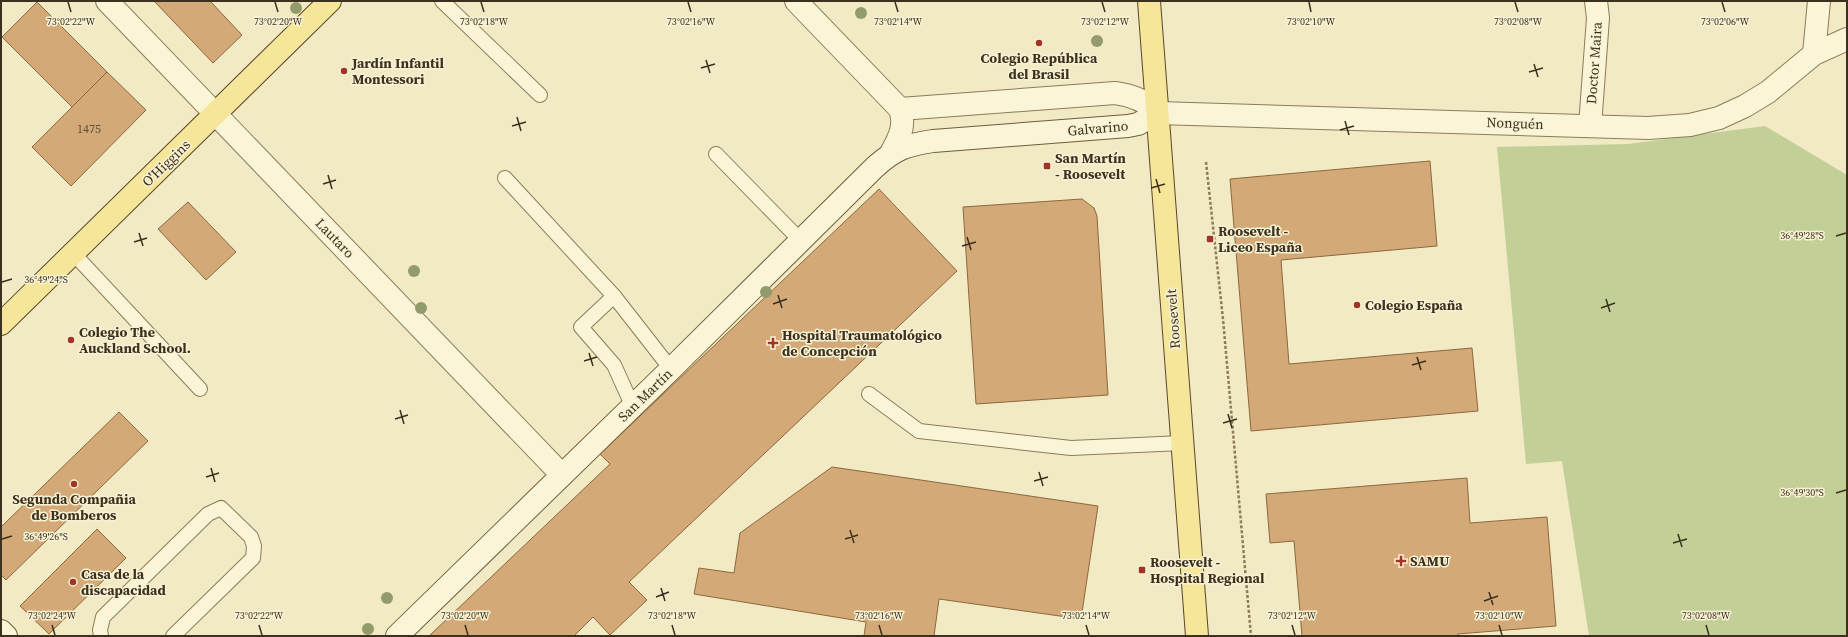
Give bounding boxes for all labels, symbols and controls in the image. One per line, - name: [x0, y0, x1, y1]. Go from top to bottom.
- text: 73°02'22"W: [47, 15, 96, 28]
- text: 73°02'20"W: [254, 15, 303, 28]
- text: 73°02'18"W: [460, 15, 509, 28]
- text: 73°02'16"W: [667, 15, 716, 28]
- text: 73°02'14"W: [874, 15, 923, 28]
- text: 73°02'12"W: [1081, 15, 1130, 28]
- text: 73°02'10"W: [1287, 15, 1336, 28]
- text: 73°02'08"W: [1494, 15, 1543, 28]
- text: 73°02'06"W: [1701, 15, 1750, 28]
- street label: Doctor Maira: [1581, 20, 1607, 105]
- marker: Colegio República del Brasil: [1034, 38, 1044, 48]
- place label: Colegio República del Brasil: [981, 48, 1098, 84]
- place label: Jardín Infantil Montessori: [351, 53, 444, 89]
- marker: Jardín Infantil Montessori: [339, 66, 349, 76]
- street label: Nonguén: [1486, 112, 1544, 134]
- street label: Galvarino: [1067, 115, 1130, 141]
- house number: 1475: [77, 121, 101, 137]
- street label: O'Higgins: [137, 135, 195, 191]
- place label: San Martín - Roosevelt: [1055, 148, 1126, 184]
- marker: San Martín - Roosevelt: [1042, 161, 1052, 171]
- street label: Lautaro: [311, 214, 359, 263]
- place label: Roosevelt - Liceo España: [1218, 221, 1303, 257]
- text: 36°49'28"S: [1780, 229, 1824, 242]
- marker: Roosevelt - Liceo España: [1205, 234, 1215, 244]
- text: 36°49'24"S: [24, 273, 68, 286]
- street label: Roosevelt: [1161, 288, 1185, 350]
- place label: Colegio España: [1365, 295, 1463, 315]
- marker: Colegio España: [1352, 300, 1362, 310]
- place label: Colegio The Auckland School.: [79, 322, 191, 358]
- place label: Hospital Traumatológico de Concepción: [782, 325, 942, 361]
- marker: Colegio The Auckland School.: [66, 335, 76, 345]
- marker: Hospital Traumatológico de Concepción: [767, 337, 779, 349]
- street label: San Martín: [613, 364, 677, 426]
- marker: Segunda Compañia de Bomberos: [69, 479, 79, 489]
- text: 36°49'30"S: [1780, 486, 1824, 499]
- place label: Segunda Compañia de Bomberos: [12, 489, 136, 525]
- text: 36°49'26"S: [24, 530, 68, 543]
- place label: SAMU: [1410, 551, 1449, 571]
- place label: Roosevelt - Hospital Regional: [1150, 552, 1265, 588]
- marker: SAMU: [1395, 555, 1407, 567]
- place label: Casa de la discapacidad: [81, 564, 166, 600]
- marker: Roosevelt - Hospital Regional: [1137, 565, 1147, 575]
- marker: Casa de la discapacidad: [68, 577, 78, 587]
- text: 73°02'24"W: [28, 609, 77, 622]
- text: 73°02'22"W: [235, 609, 284, 622]
- text: 73°02'20"W: [441, 609, 490, 622]
- text: 73°02'18"W: [648, 609, 697, 622]
- text: 73°02'16"W: [855, 609, 904, 622]
- text: 73°02'14"W: [1062, 609, 1111, 622]
- text: 73°02'12"W: [1268, 609, 1317, 622]
- text: 73°02'10"W: [1475, 609, 1524, 622]
- text: 73°02'08"W: [1682, 609, 1731, 622]

